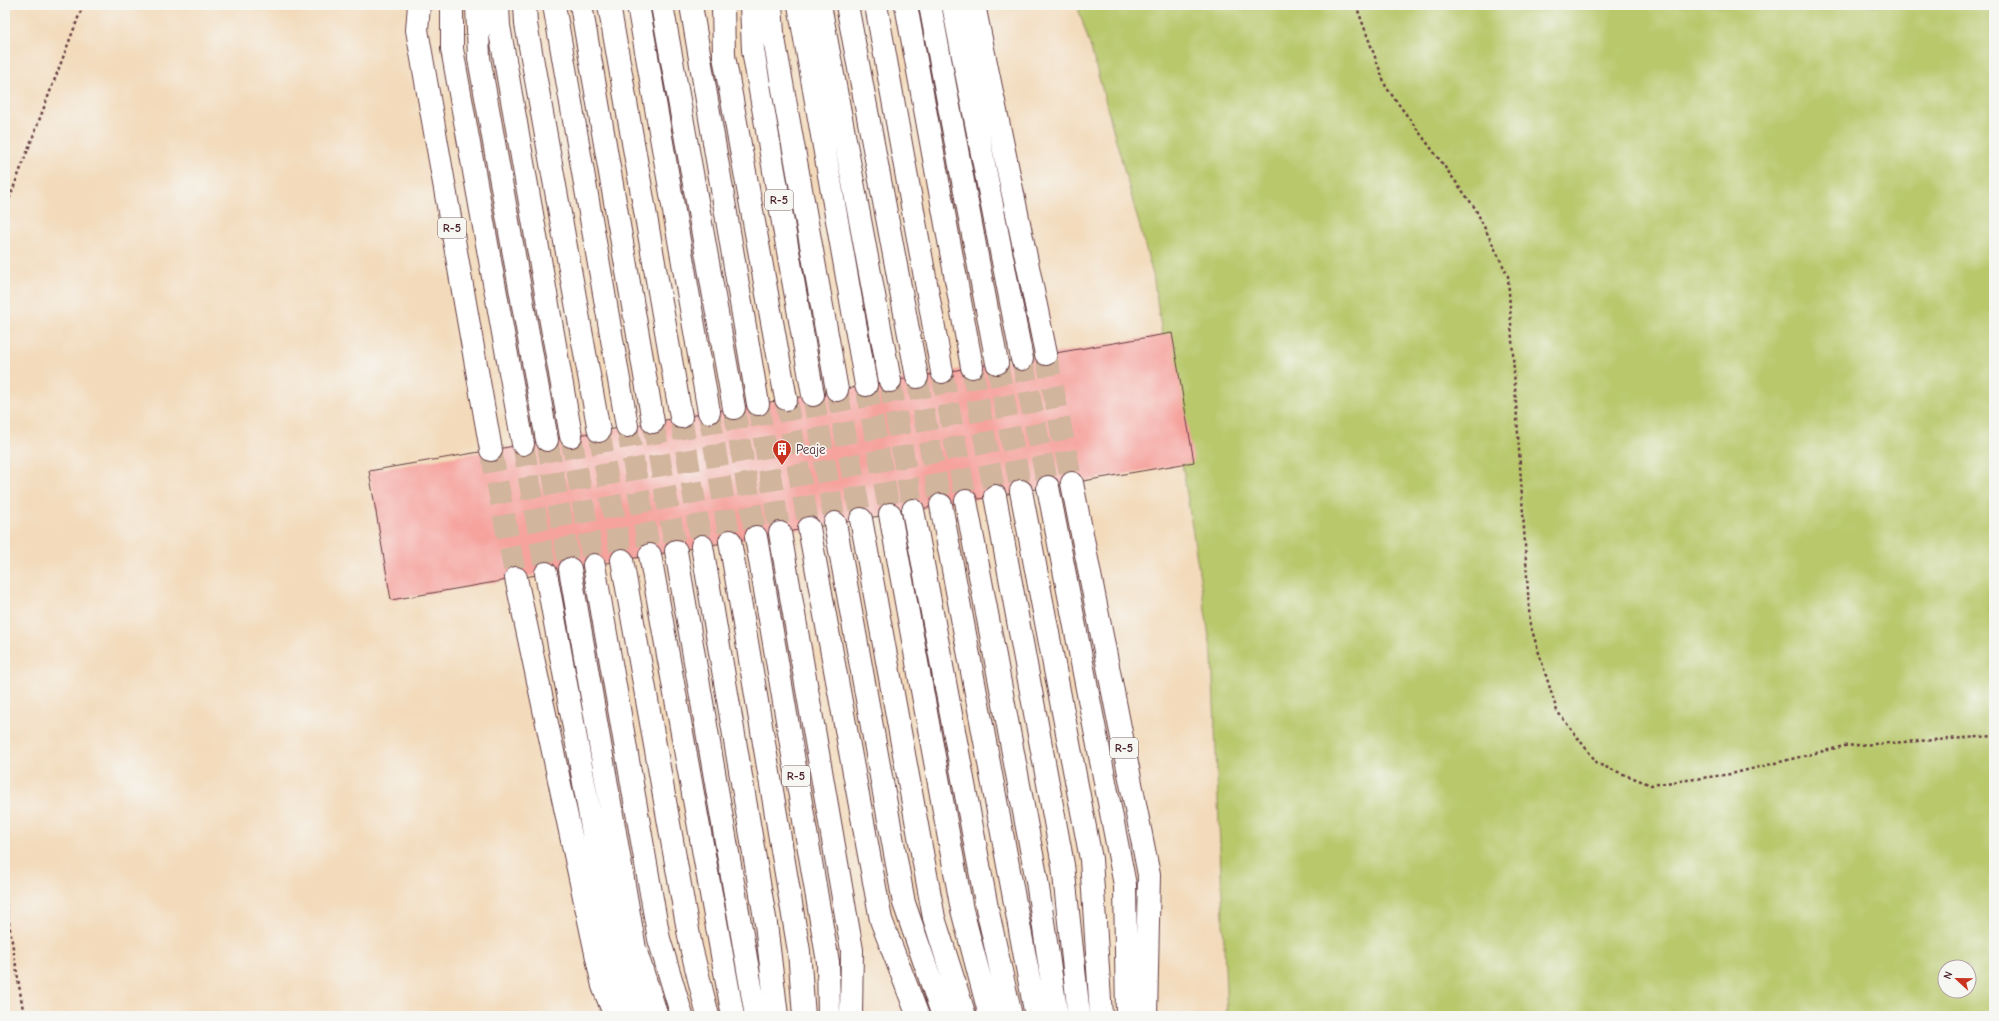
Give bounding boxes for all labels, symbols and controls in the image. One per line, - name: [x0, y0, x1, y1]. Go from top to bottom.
- road number: R-5: [765, 190, 793, 210]
- road number: R-5: [438, 218, 466, 238]
- building icon: Peaje: [771, 438, 793, 466]
- place label: Peaje: [796, 442, 826, 457]
- road number: R-5: [1110, 738, 1138, 758]
- road number: R-5: [782, 766, 810, 786]
- north arrow: [1937, 959, 1977, 999]
- text: N: [1941, 970, 1956, 981]

